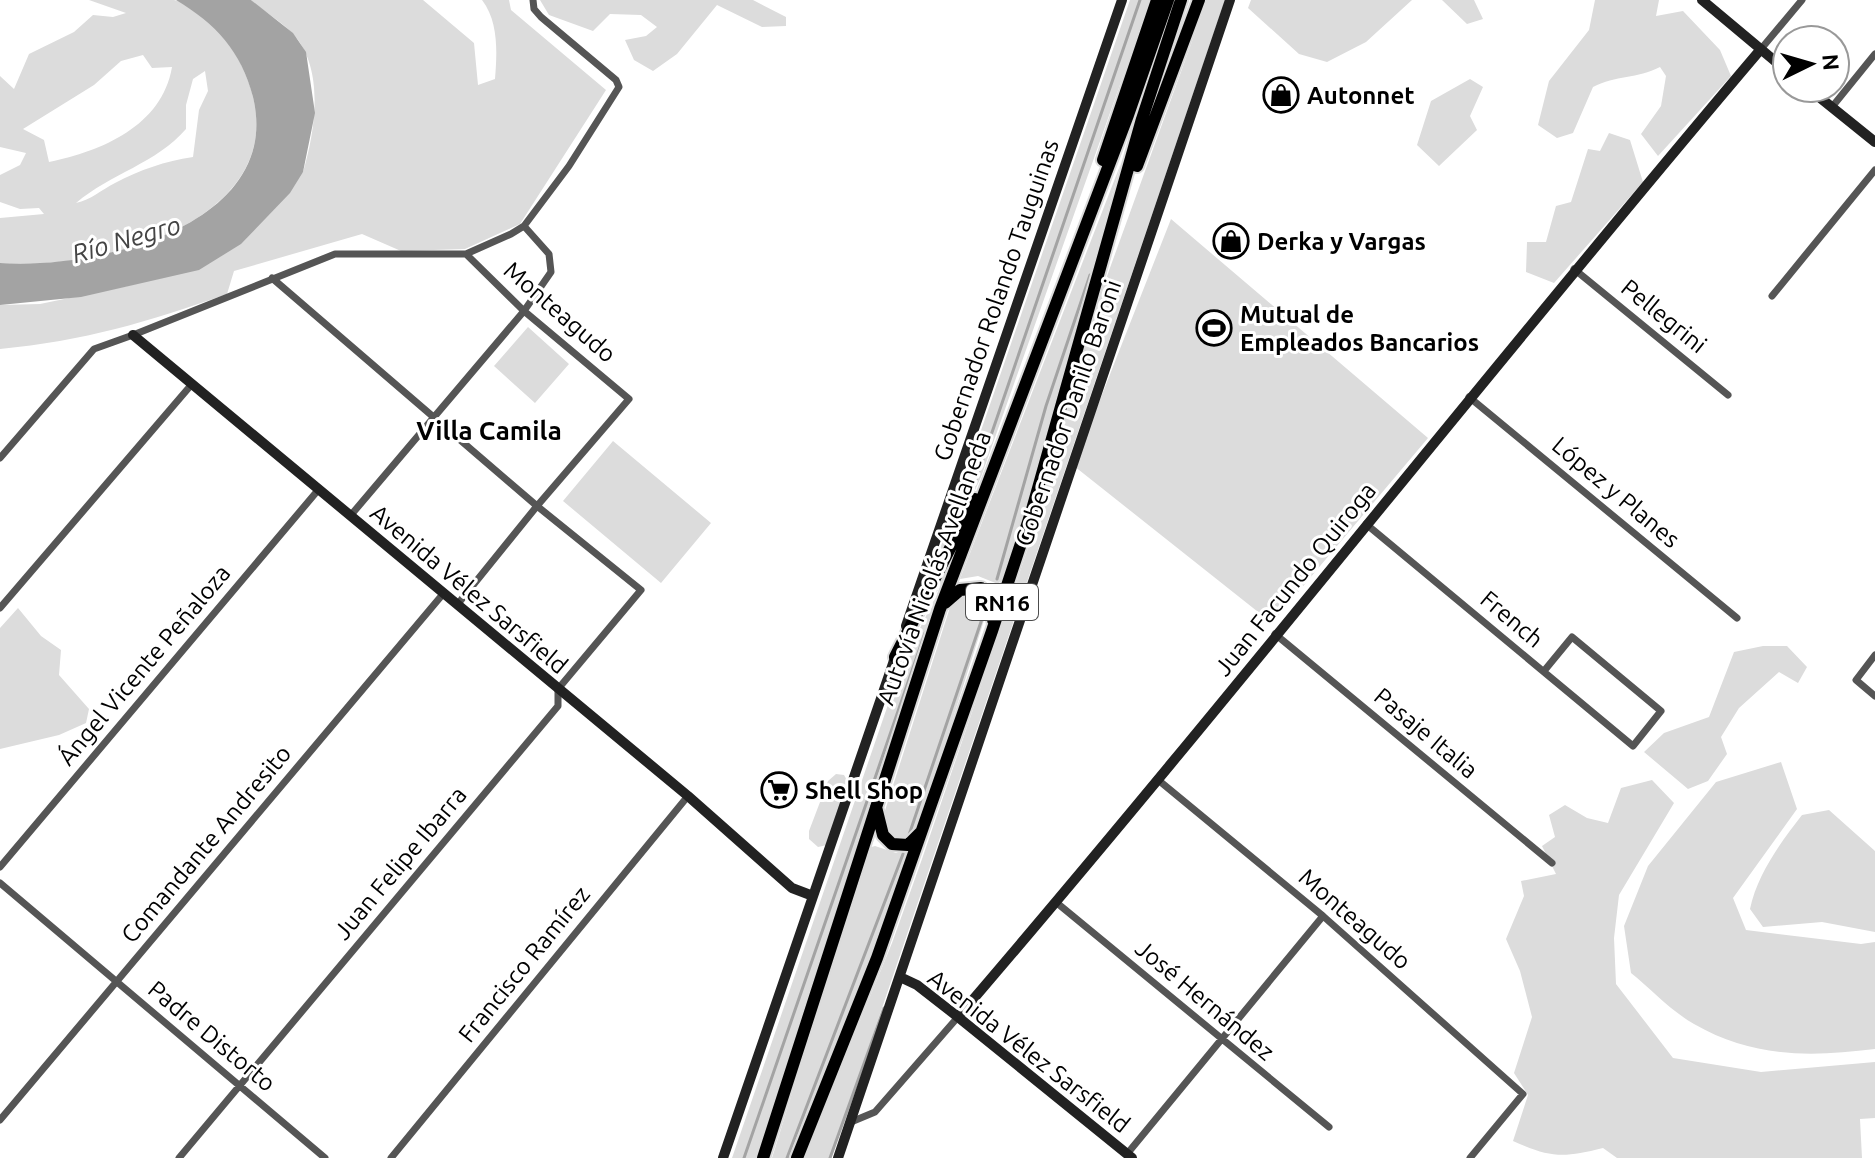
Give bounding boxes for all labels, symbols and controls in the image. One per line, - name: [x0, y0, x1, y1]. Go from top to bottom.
- north arrow: [1771, 24, 1851, 104]
- text: N: [1818, 53, 1845, 71]
- shop icon: Autonnet: [1262, 76, 1300, 114]
- place label: Autonnet: [1307, 82, 1415, 109]
- street label: Gobernador Rolando Tauguinas: [928, 136, 1064, 464]
- water label: Río Negro: [68, 210, 184, 268]
- shop icon: Derka y Vargas: [1212, 222, 1250, 260]
- place label: Derka y Vargas: [1257, 228, 1426, 255]
- street label: Monteagudo: [499, 256, 621, 368]
- street label: Pellegrini: [1616, 274, 1712, 358]
- street label: Gobernador Danilo Baroni: [1010, 276, 1126, 550]
- place label: Mutual de Empleados Bancarios: [1240, 301, 1479, 356]
- sports icon: Mutual de Empleados Bancarios: [1195, 309, 1233, 347]
- district label: Villa Camila: [416, 416, 562, 445]
- street label: Autovía Nicolás Avellaneda: [872, 427, 996, 709]
- street label: López y Planes: [1547, 431, 1685, 553]
- street label: Juan Facundo Quiroga: [1209, 477, 1381, 681]
- street label: Avenida Vélez Sarsfield: [365, 499, 573, 679]
- street label: Ángel Vicente Peñaloza: [52, 559, 236, 770]
- road number: RN16: [966, 584, 1038, 620]
- street label: French: [1475, 585, 1549, 653]
- street label: Pasaje Italia: [1369, 682, 1483, 784]
- street label: Comandante Andresito: [116, 740, 296, 948]
- supermarket icon: Shell Shop: [760, 771, 798, 809]
- place label: Shell Shop: [805, 777, 923, 804]
- street label: Juan Felipe Ibarra: [328, 781, 472, 945]
- street label: Monteagudo: [1294, 863, 1416, 975]
- street label: Francisco Ramírez: [453, 881, 595, 1047]
- street label: José Hernández: [1130, 934, 1280, 1066]
- street label: Avenida Vélez Sarsfield: [923, 964, 1135, 1138]
- street label: Padre Distorto: [143, 975, 281, 1097]

